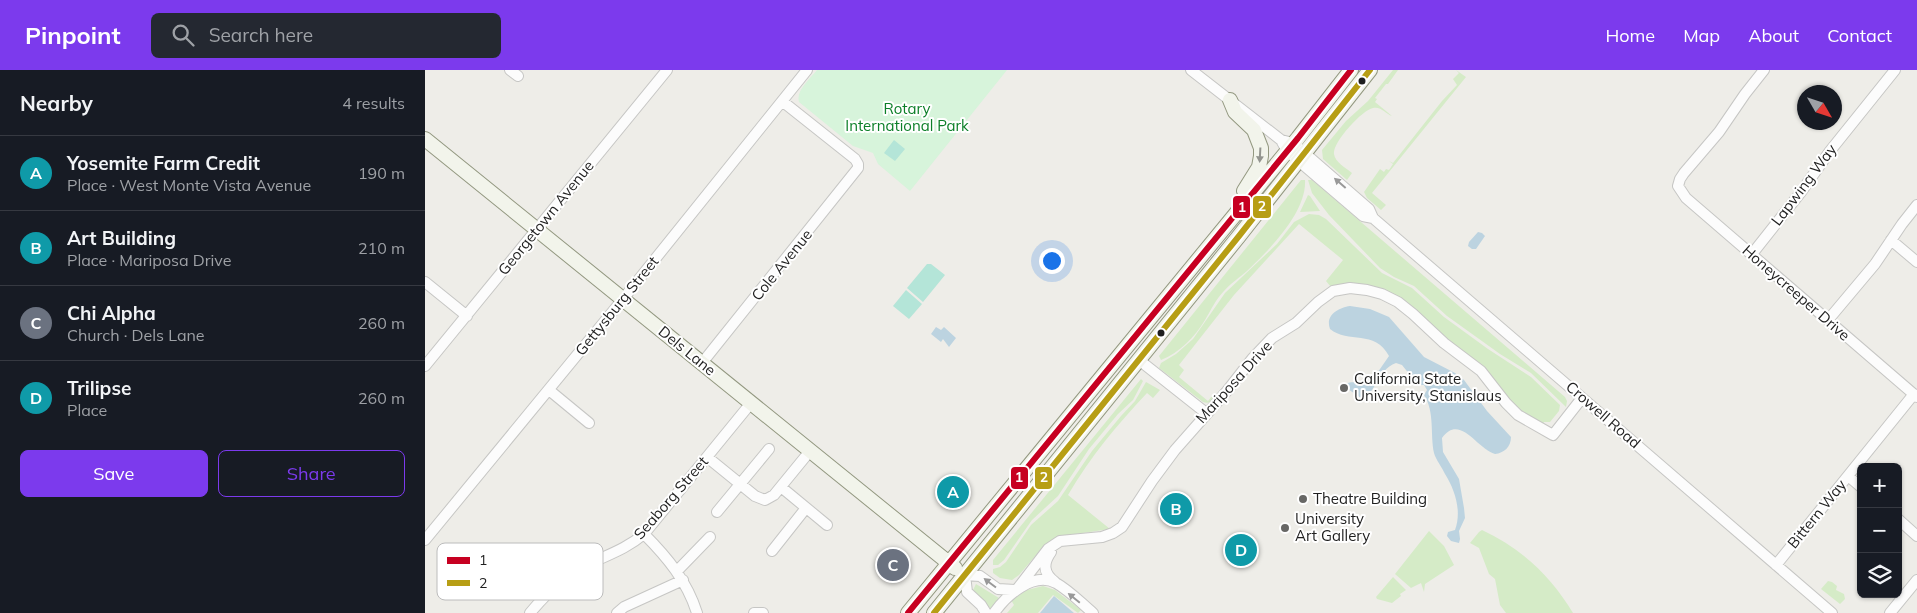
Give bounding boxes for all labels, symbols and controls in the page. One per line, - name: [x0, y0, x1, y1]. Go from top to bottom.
- search box: [151, 13, 501, 58]
- text: Pinpoint: [25, 20, 121, 50]
- icon: search: [169, 21, 197, 49]
- text: Search here: [209, 23, 313, 47]
- text: Home: [1605, 24, 1655, 47]
- text: Map: [1683, 24, 1720, 47]
- text: About: [1748, 24, 1799, 47]
- text: Contact: [1827, 24, 1892, 47]
- unlabelled marker: [1357, 76, 1367, 86]
- north arrow: [1797, 85, 1842, 130]
- text: Nearby: [20, 90, 93, 116]
- text: 4 results: [342, 93, 405, 113]
- park label: Rotary International Park: [845, 99, 969, 135]
- street label: Lapwing Way: [1767, 140, 1840, 229]
- one-way arrow: [1256, 148, 1264, 164]
- text: Yosemite Farm Credit: [67, 151, 260, 175]
- street label: Georgetown Avenue: [494, 157, 598, 279]
- text: A: [30, 163, 42, 183]
- text: 190 m: [358, 163, 405, 183]
- text: Place · West Monte Vista Avenue: [67, 175, 311, 195]
- one-way arrow: [1334, 178, 1347, 189]
- line badge: 1: [1232, 195, 1251, 219]
- line badge: 2: [1252, 195, 1272, 219]
- text: 2: [1258, 197, 1266, 215]
- text: 1: [1238, 198, 1246, 216]
- street label: Cole Avenue: [747, 225, 816, 304]
- text: Art Building: [67, 226, 176, 250]
- text: B: [30, 238, 42, 258]
- text: 210 m: [358, 238, 405, 258]
- street label: Honeycreeper Drive: [1739, 241, 1854, 345]
- your location: [1039, 248, 1065, 274]
- text: Place · Mariposa Drive: [67, 250, 231, 270]
- street label: Gettysburg Street: [571, 252, 662, 359]
- text: Chi Alpha: [67, 301, 156, 325]
- text: C: [31, 313, 41, 333]
- text: 260 m: [358, 313, 405, 333]
- street label: Dels Lane: [655, 322, 720, 380]
- text: Church · Dels Lane: [67, 325, 205, 345]
- unlabelled marker: [1156, 328, 1166, 338]
- street label: Mariposa Drive: [1191, 336, 1276, 427]
- place label: California State University, Stanislaus: [1354, 369, 1502, 405]
- text: Trilipse: [67, 376, 131, 400]
- street label: Crowell Road: [1562, 377, 1645, 452]
- marker: California State University, Stanislaus: [1338, 382, 1350, 394]
- text: D: [30, 388, 42, 408]
- text: 260 m: [358, 388, 405, 408]
- text: Place: [67, 400, 107, 420]
- button: Save: [20, 450, 208, 497]
- button: Share: [218, 450, 405, 497]
- street label: Seaborg Street: [629, 452, 712, 543]
- map controls: [1857, 463, 1902, 598]
- button: +: [1857, 463, 1902, 508]
- line badge: 1: [1010, 466, 1029, 490]
- line badge: 2: [1034, 466, 1053, 490]
- text: 1: [1015, 468, 1023, 486]
- text: 2: [1040, 468, 1048, 486]
- pin: A: [937, 473, 969, 511]
- street label: Bittern Way: [1783, 475, 1850, 552]
- place label: Theatre Building: [1313, 489, 1427, 508]
- pin: B: [1160, 490, 1192, 528]
- marker: Theatre Building: [1297, 493, 1309, 505]
- button: −: [1857, 508, 1902, 553]
- place label: University Art Gallery: [1295, 509, 1370, 545]
- marker: University Art Gallery: [1279, 522, 1291, 534]
- pin: D: [1225, 531, 1257, 569]
- legend: [437, 543, 603, 600]
- pin: C: [877, 546, 909, 584]
- text: 1: [479, 551, 487, 569]
- button: layers: [1857, 553, 1902, 598]
- text: 2: [479, 574, 487, 592]
- one-way arrow: [984, 578, 997, 589]
- one-way arrow: [1068, 592, 1081, 603]

